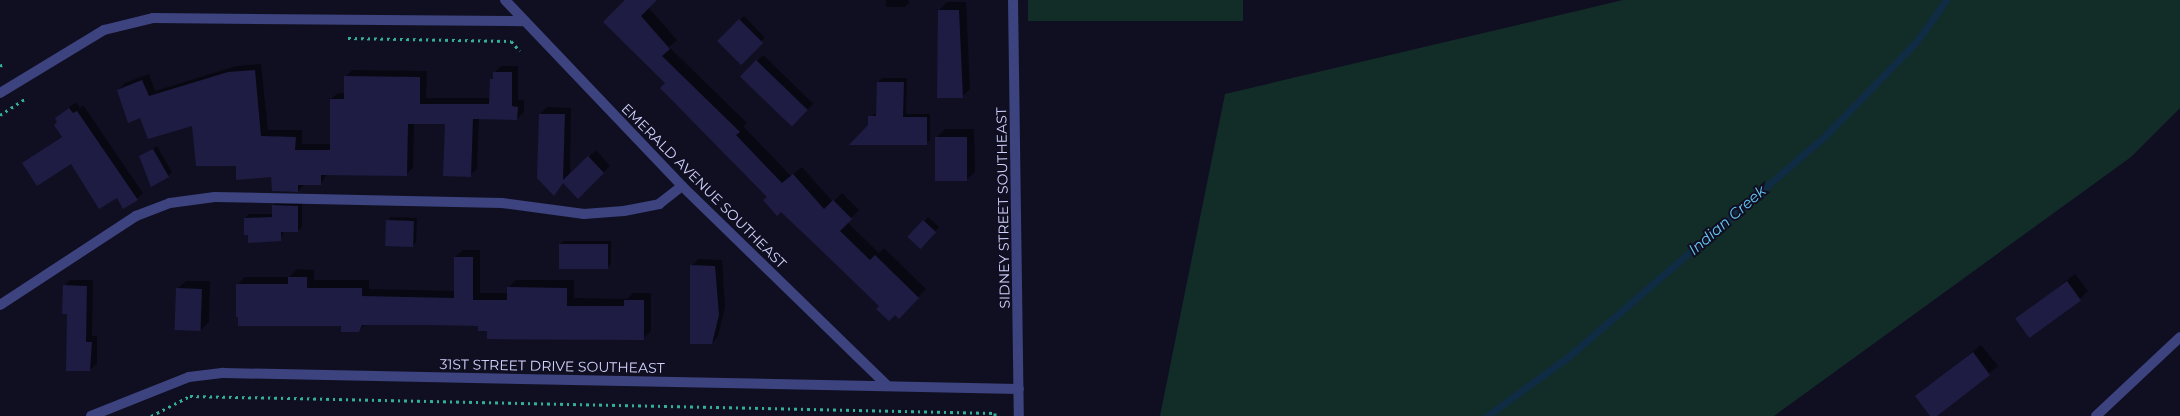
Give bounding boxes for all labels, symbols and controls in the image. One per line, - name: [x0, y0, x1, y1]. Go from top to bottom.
- street label: EMERALD AVENUE SOUTHEAST: [618, 100, 790, 272]
- street label: SIDNEY STREET SOUTHEAST: [993, 107, 1013, 309]
- water label: Indian Creek: [1685, 181, 1769, 259]
- street label: 31ST STREET DRIVE SOUTHEAST: [439, 356, 665, 376]

